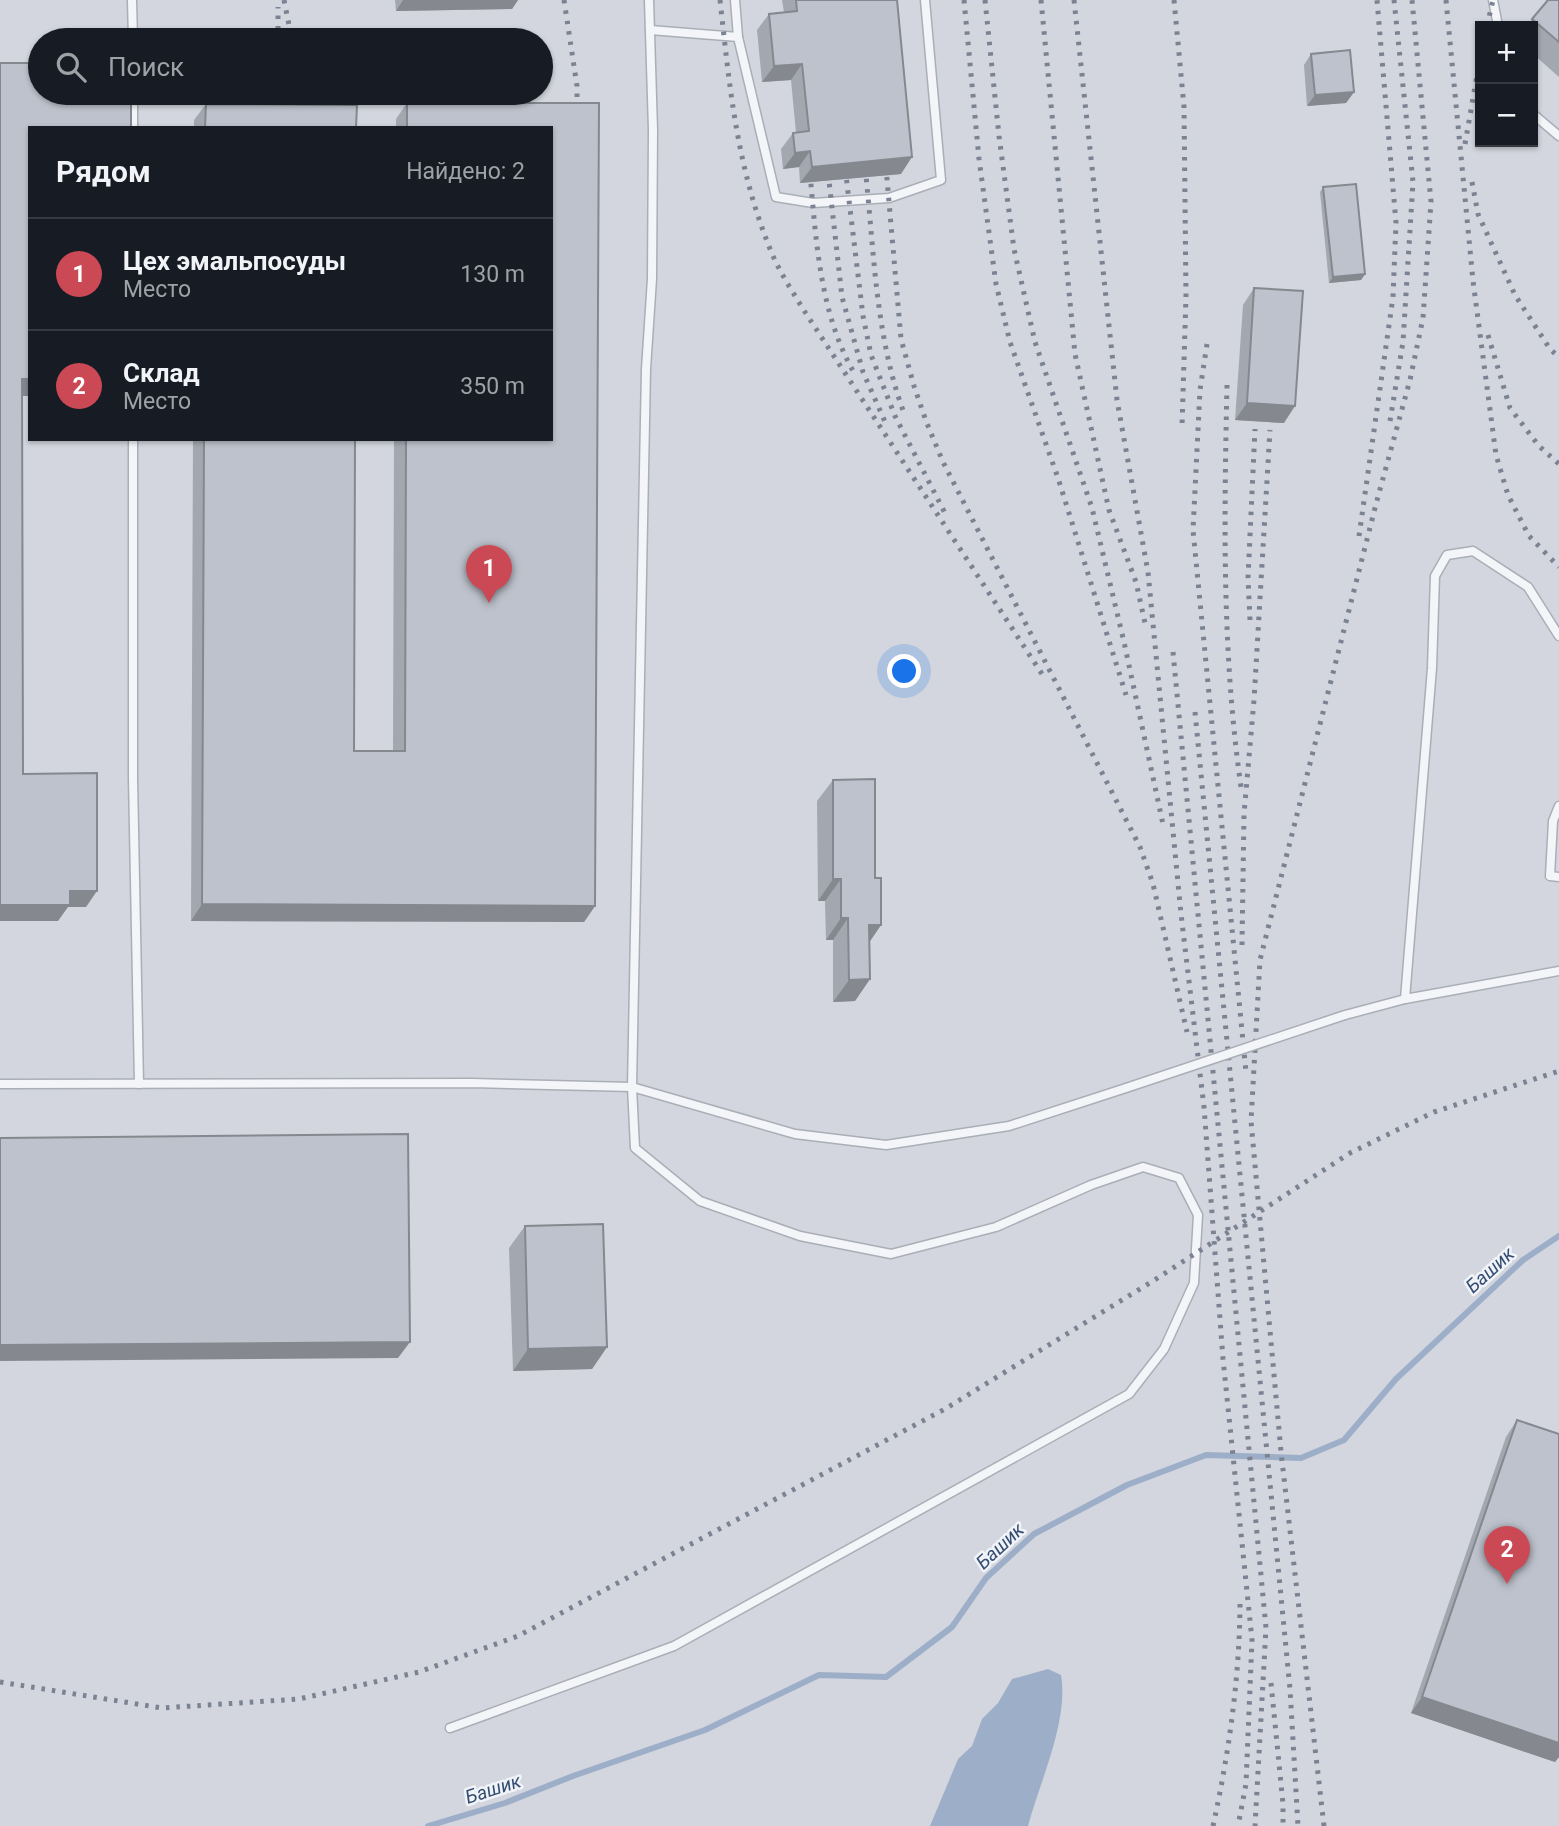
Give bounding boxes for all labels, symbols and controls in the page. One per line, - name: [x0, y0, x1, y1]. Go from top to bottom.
- map controls: [1475, 21, 1538, 147]
- button: +: [1475, 21, 1538, 84]
- search box: [28, 28, 553, 105]
- icon: search: [52, 48, 90, 86]
- text: Поиск: [108, 52, 184, 82]
- button: −: [1475, 84, 1538, 147]
- text: Рядом: [56, 154, 151, 189]
- text: Найдено: 2: [406, 158, 525, 185]
- text: Цех эмальпосуды: [123, 246, 346, 276]
- text: 1: [72, 261, 86, 288]
- text: 130 m: [460, 261, 525, 288]
- text: Место: [123, 276, 191, 303]
- text: Склад: [123, 358, 200, 388]
- text: 2: [72, 373, 86, 400]
- text: 350 m: [460, 373, 525, 400]
- text: Место: [123, 388, 191, 415]
- pin: 1: [466, 545, 512, 603]
- your location: [887, 654, 921, 688]
- water label: Башик: [1461, 1242, 1520, 1298]
- water label: Башик: [971, 1517, 1030, 1574]
- pin: 2: [1484, 1526, 1530, 1584]
- water label: Башик: [462, 1769, 525, 1809]

